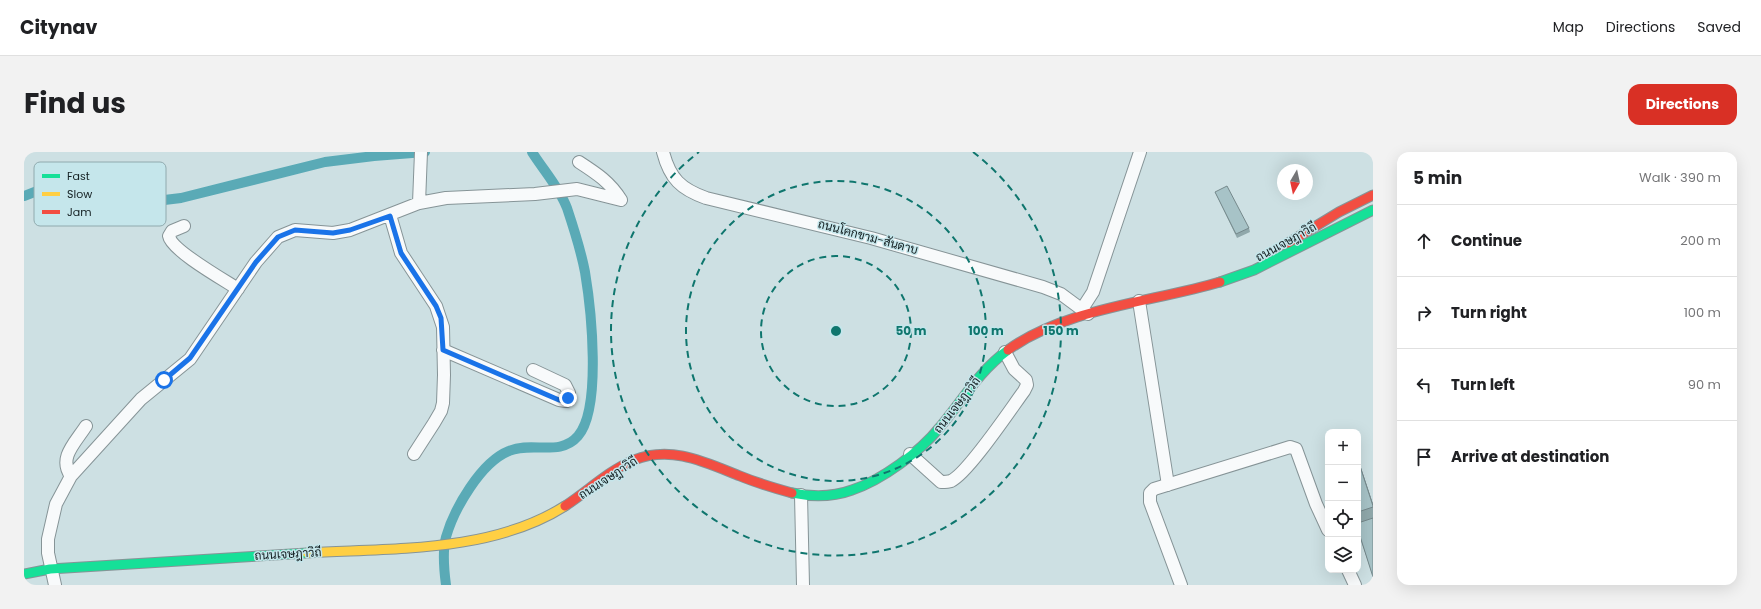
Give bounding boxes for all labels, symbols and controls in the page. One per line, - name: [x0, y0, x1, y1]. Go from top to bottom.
- text: Citynav: [20, 14, 97, 41]
- text: Map: [1553, 17, 1584, 37]
- text: Directions: [1606, 17, 1675, 37]
- text: Saved: [1697, 17, 1741, 37]
- text: Find us: [24, 84, 126, 123]
- button: Directions: [1628, 84, 1737, 125]
- legend: [34, 162, 166, 226]
- north arrow: [1277, 164, 1313, 200]
- text: 5 min: [1413, 166, 1462, 190]
- text: Fast: [67, 168, 90, 184]
- text: Walk · 390 m: [1639, 168, 1721, 187]
- text: Slow: [67, 186, 92, 202]
- text: Jam: [67, 204, 92, 220]
- street label: ถนนโคกขาม-สันดาบ: [816, 215, 920, 258]
- street label: ถนนเจษฎาวิถี: [1252, 218, 1319, 265]
- icon: ahead: [1413, 230, 1435, 252]
- text: Continue: [1451, 230, 1522, 251]
- text: 200 m: [1680, 231, 1721, 250]
- icon: right: [1413, 302, 1435, 324]
- text: Turn right: [1451, 302, 1527, 323]
- text: 100 m: [1684, 303, 1721, 322]
- text: 50 m: [896, 322, 927, 339]
- text: 100 m: [968, 322, 1004, 339]
- text: 150 m: [1043, 322, 1079, 339]
- centre of rings: [829, 324, 843, 338]
- route start: [155, 371, 173, 389]
- street label: ถนนเจษฎาวิถี: [929, 373, 984, 436]
- icon: left: [1413, 374, 1435, 396]
- text: Turn left: [1451, 374, 1515, 395]
- text: 90 m: [1688, 375, 1721, 394]
- route end: [559, 389, 577, 407]
- map controls: [1325, 429, 1361, 573]
- button: +: [1325, 429, 1361, 465]
- icon: arrive: [1413, 446, 1435, 468]
- text: Arrive at destination: [1451, 446, 1609, 467]
- street label: ถนนเจษฎาวิถี: [575, 452, 640, 503]
- button: −: [1325, 465, 1361, 501]
- button: locate: [1325, 501, 1361, 537]
- button: layers: [1325, 537, 1361, 573]
- street label: ถนนเจษฎาวิถี: [254, 543, 322, 564]

